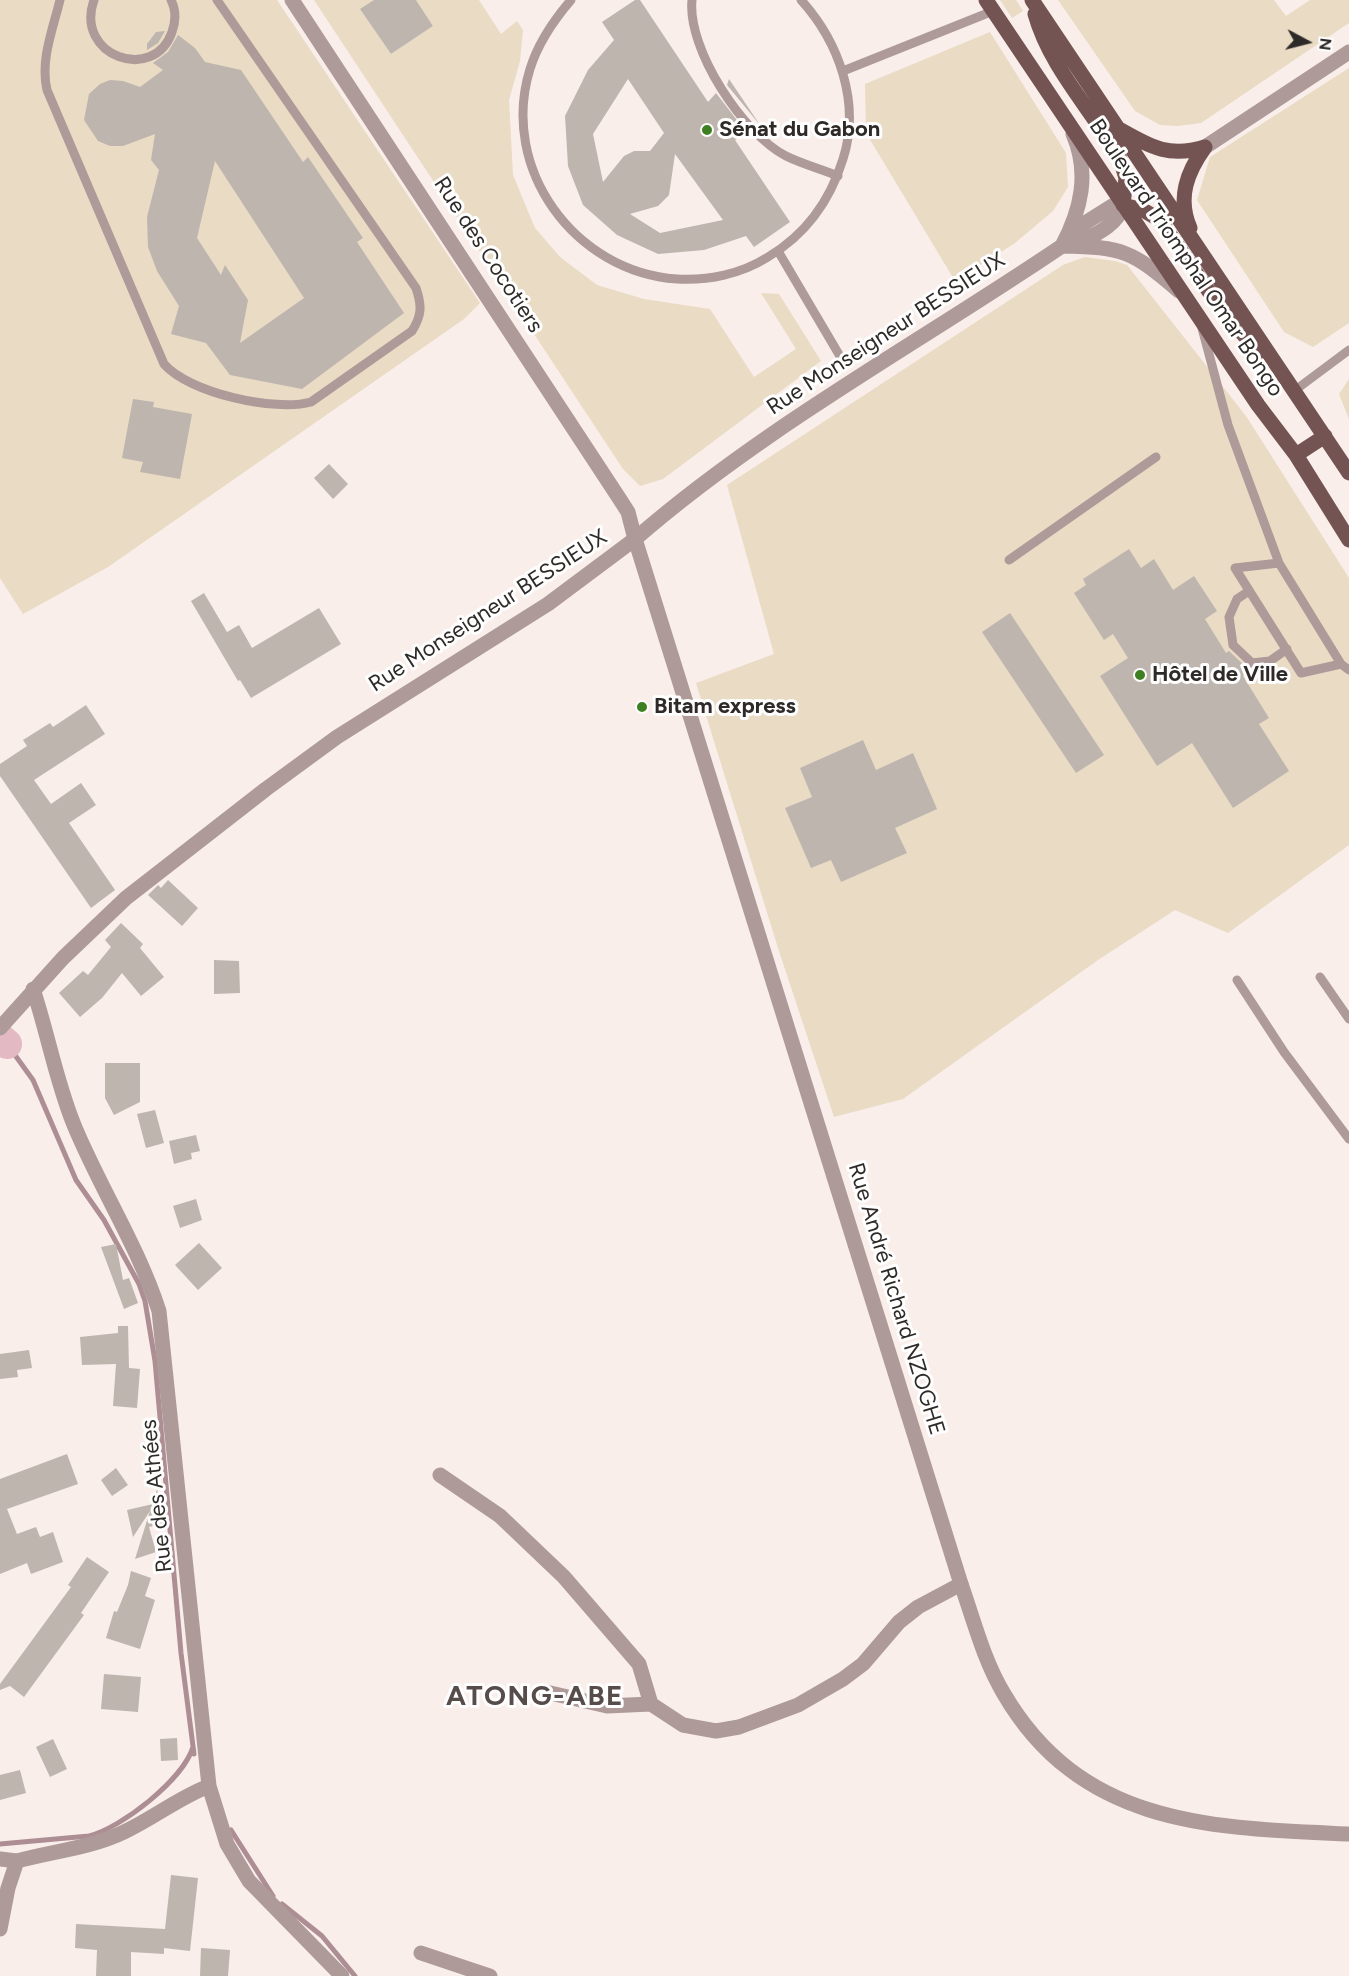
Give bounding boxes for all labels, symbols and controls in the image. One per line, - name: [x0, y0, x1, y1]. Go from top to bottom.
- north arrow: [1277, 12, 1337, 72]
- text: N: [1315, 37, 1336, 52]
- street label: Boulevard Triomphal Omar Bongo: [1083, 114, 1289, 402]
- place label: Sénat du Gabon: [719, 117, 880, 143]
- marker: Sénat du Gabon: [700, 123, 714, 137]
- street label: Rue des Cocotiers: [428, 172, 548, 338]
- street label: Rue Monseigneur BESSIEUX: [762, 247, 1010, 421]
- street label: Rue Monseigneur BESSIEUX: [364, 524, 612, 698]
- place label: Hôtel de Ville: [1152, 662, 1288, 688]
- marker: Hôtel de Ville: [1133, 668, 1147, 682]
- place label: Bitam express: [654, 694, 796, 720]
- marker: Bitam express: [635, 700, 649, 714]
- street label: Rue André Richard NZOGHE: [842, 1160, 950, 1438]
- street label: Rue des Athées: [136, 1418, 178, 1574]
- district label: ATONG-ABE: [446, 1680, 624, 1714]

